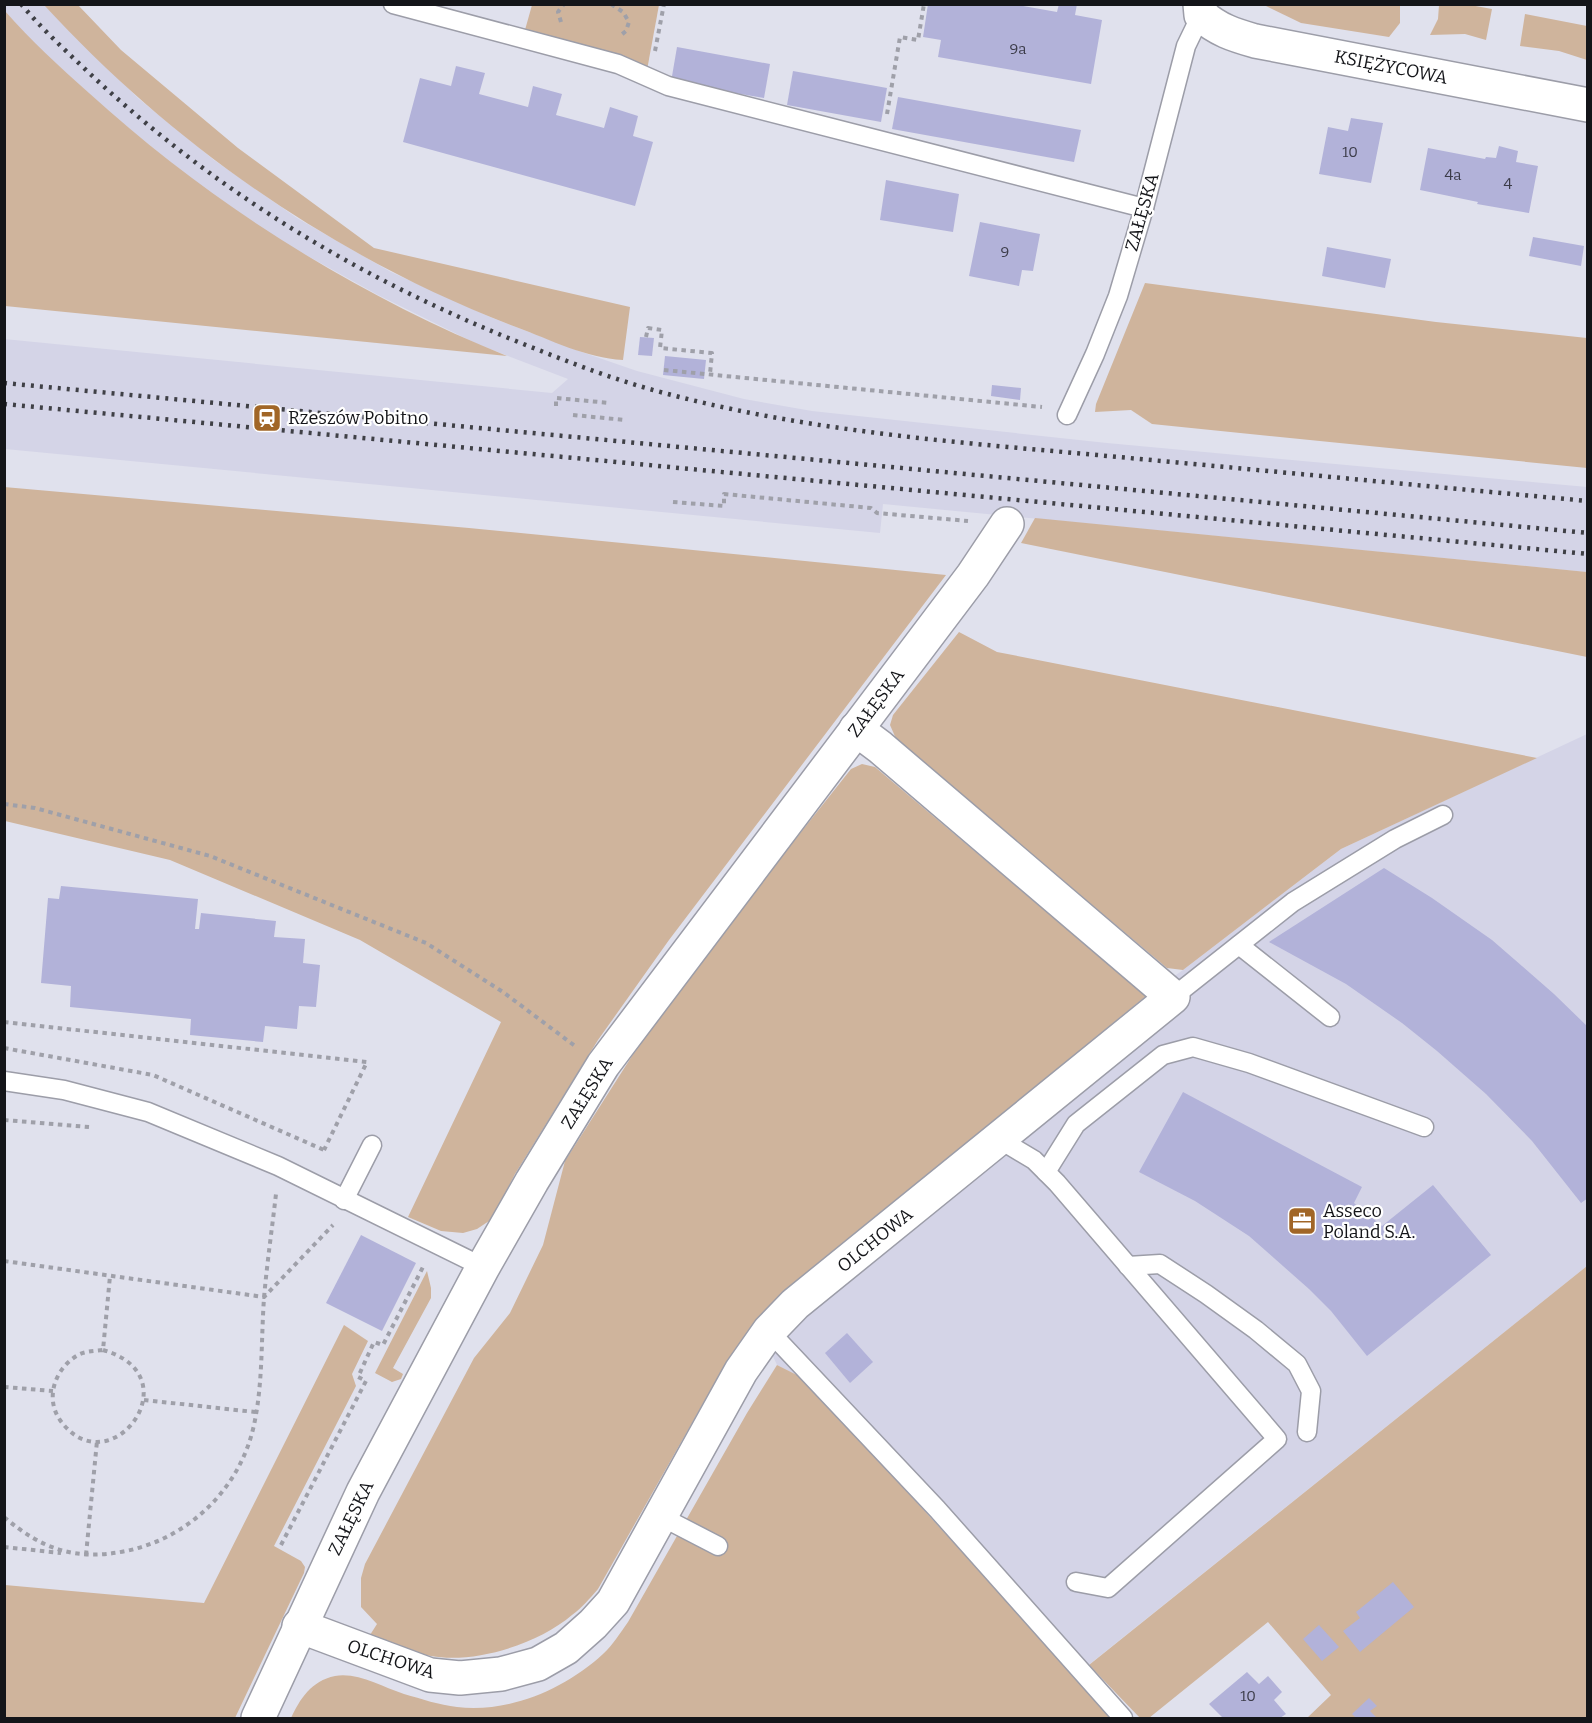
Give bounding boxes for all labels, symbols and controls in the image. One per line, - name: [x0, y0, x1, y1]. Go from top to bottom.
- house number: 9a: [1010, 40, 1027, 58]
- street label: KSIĘŻYCOWA: [1332, 45, 1450, 89]
- house number: 10: [1342, 143, 1358, 161]
- house number: 4a: [1445, 166, 1461, 184]
- street label: ZAŁĘSKA: [1120, 170, 1164, 254]
- house number: 4: [1504, 175, 1513, 193]
- house number: 9: [1001, 243, 1009, 261]
- station icon: Rzeszów Pobitno: [251, 402, 283, 434]
- place label: Rzeszów Pobitno: [288, 407, 428, 429]
- street label: ZAŁĘSKA: [843, 664, 909, 742]
- street label: ZAŁĘSKA: [556, 1053, 618, 1133]
- place label: Asseco Poland S.A.: [1323, 1200, 1415, 1243]
- street label: OLCHOWA: [833, 1203, 917, 1277]
- office icon: Asseco Poland S.A.: [1286, 1205, 1318, 1237]
- street label: ZAŁĘSKA: [324, 1477, 379, 1559]
- street label: OLCHOWA: [344, 1635, 438, 1684]
- house number: 10: [1240, 1687, 1256, 1705]

